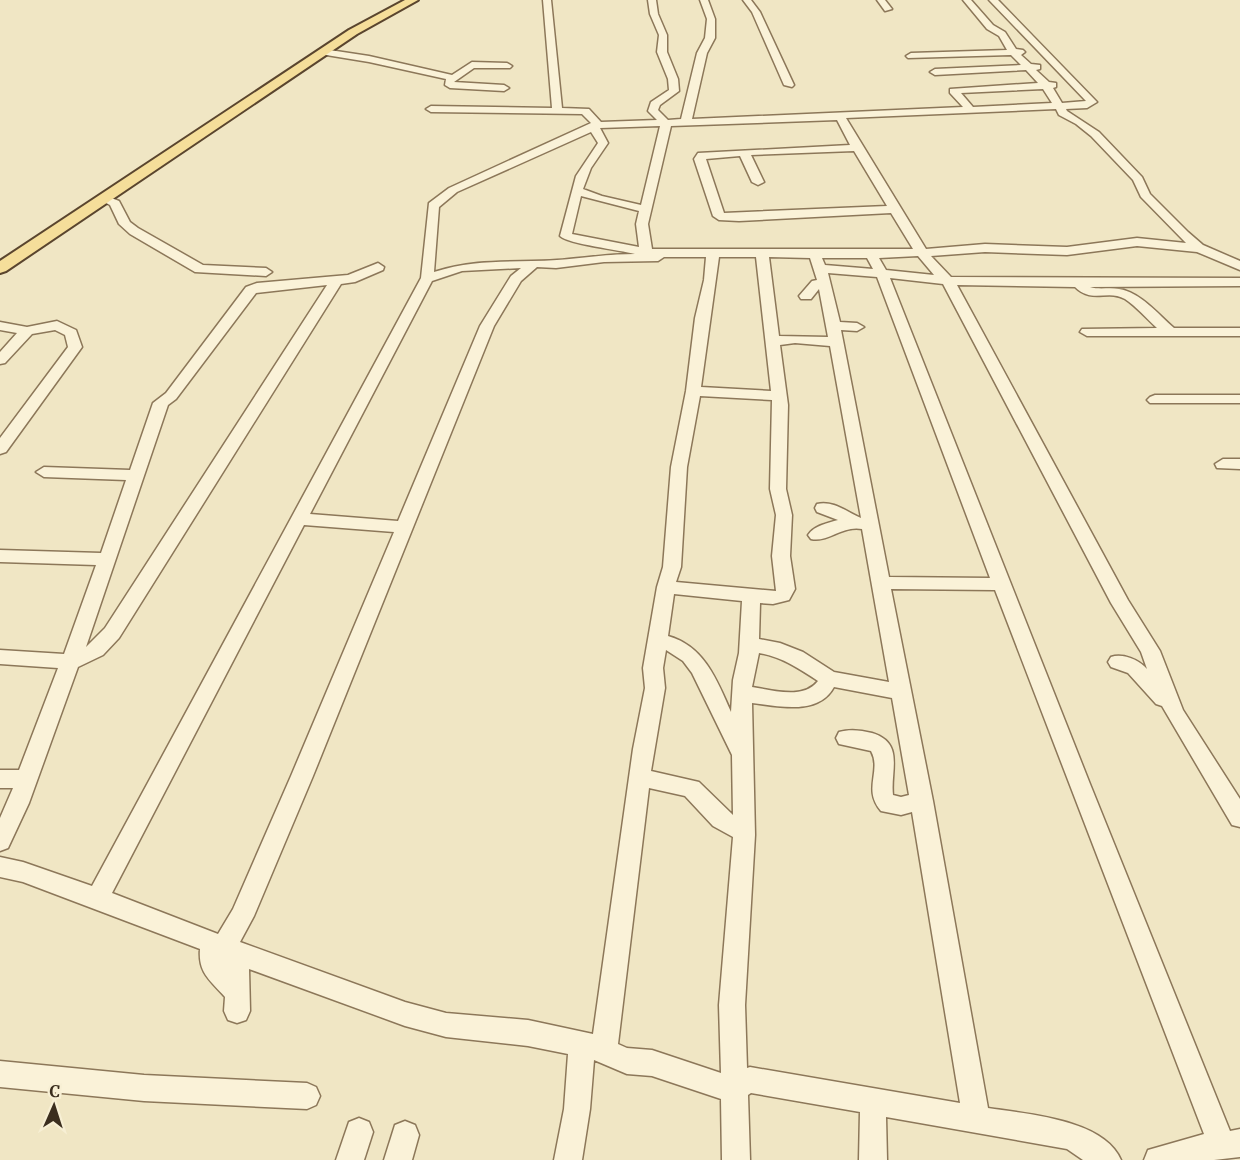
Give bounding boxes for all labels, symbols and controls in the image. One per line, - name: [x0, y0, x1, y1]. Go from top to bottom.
- north arrow: [24, 1076, 84, 1136]
- text: С: [49, 1081, 61, 1101]

